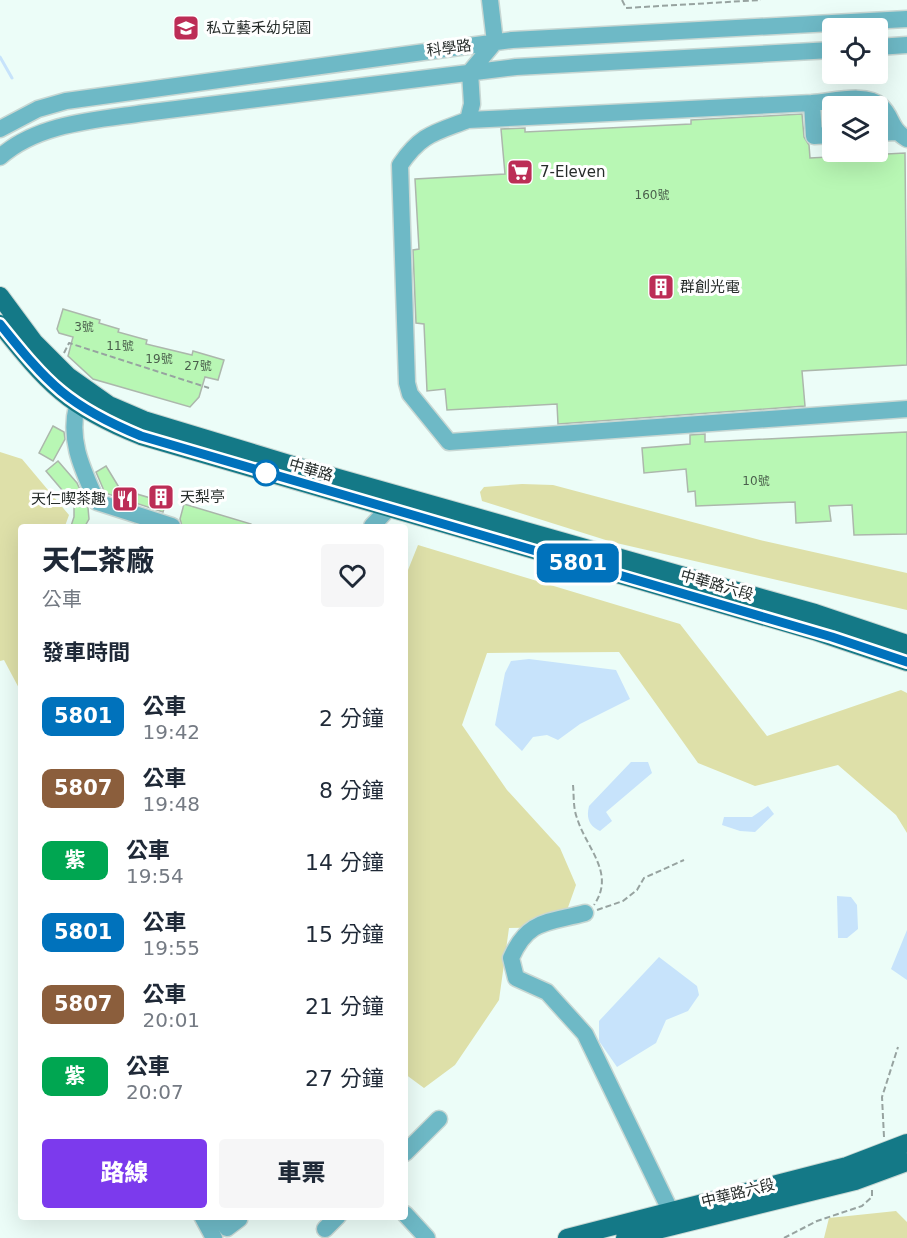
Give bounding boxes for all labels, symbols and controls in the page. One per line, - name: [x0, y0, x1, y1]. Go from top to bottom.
- school or university icon: 私立藝禾幼兒園: [171, 13, 201, 43]
- map controls: [822, 18, 888, 162]
- button: locate: [822, 18, 888, 84]
- place label: 私立藝禾幼兒園: [206, 19, 311, 37]
- street label: 科學路: [426, 36, 472, 60]
- button: layers: [822, 96, 888, 162]
- supermarket icon: 7-Eleven: [505, 157, 535, 187]
- place label: 7-Eleven: [540, 163, 605, 181]
- house number: 160號: [635, 188, 669, 202]
- building icon: 群創光電: [646, 272, 676, 302]
- place label: 群創光電: [680, 278, 740, 296]
- house number: 3號: [74, 320, 94, 334]
- house number: 11號: [106, 339, 134, 353]
- house number: 19號: [145, 352, 173, 366]
- house number: 27號: [184, 359, 212, 373]
- street label: 中華路: [287, 455, 335, 485]
- unlabelled marker: [253, 460, 279, 486]
- house number: 10號: [742, 474, 770, 488]
- building icon: 天梨亭: [146, 482, 176, 512]
- restaurant icon: 天仁喫茶趣: [110, 484, 140, 514]
- place label: 天梨亭: [180, 488, 225, 506]
- place label: 天仁喫茶趣: [31, 490, 106, 508]
- text: 天仁茶廠: [42, 544, 154, 577]
- button: heart: [321, 544, 384, 607]
- line badge: 5801: [536, 544, 620, 582]
- text: 5801: [549, 551, 607, 575]
- street label: 中華路六段: [678, 566, 756, 604]
- text: 公車: [42, 587, 82, 611]
- text: 發車時間: [42, 640, 130, 665]
- text: 公車: [142, 694, 186, 719]
- text: 5801: [54, 704, 112, 728]
- text: 2 分鐘: [319, 706, 384, 731]
- text: 19:42: [142, 720, 200, 744]
- text: 公車: [142, 766, 186, 791]
- text: 5807: [54, 776, 112, 800]
- text: 8 分鐘: [319, 778, 384, 803]
- text: 19:48: [142, 792, 200, 816]
- text: 公車: [126, 838, 170, 863]
- text: 紫: [65, 848, 86, 872]
- text: 14 分鐘: [305, 850, 384, 875]
- text: 19:54: [126, 864, 184, 888]
- text: 公車: [142, 910, 186, 935]
- text: 5801: [54, 920, 112, 944]
- text: 15 分鐘: [305, 922, 384, 947]
- text: 19:55: [142, 936, 200, 960]
- text: 公車: [142, 982, 186, 1007]
- text: 5807: [54, 992, 112, 1016]
- text: 21 分鐘: [305, 994, 384, 1019]
- text: 20:01: [142, 1008, 200, 1032]
- text: 公車: [126, 1054, 170, 1079]
- text: 紫: [65, 1064, 86, 1088]
- text: 27 分鐘: [305, 1066, 384, 1091]
- text: 20:07: [126, 1080, 184, 1104]
- button: 路線: [42, 1139, 207, 1208]
- button: 車票: [219, 1139, 384, 1208]
- street label: 中華路六段: [699, 1175, 777, 1211]

